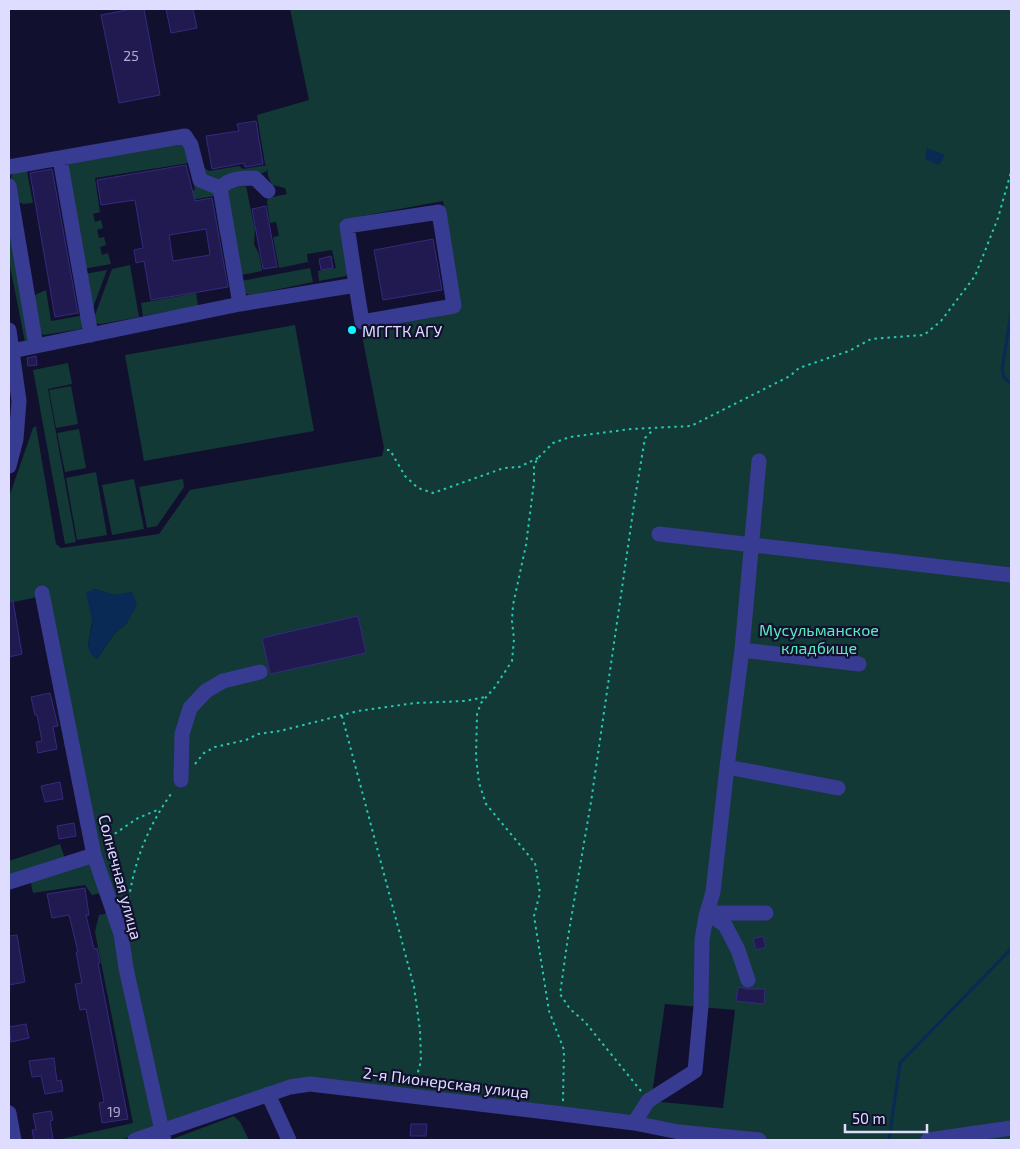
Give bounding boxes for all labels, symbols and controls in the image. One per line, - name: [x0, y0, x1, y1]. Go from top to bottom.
- house number: 25: [123, 47, 139, 64]
- place label: МГГТК АГУ: [362, 321, 442, 340]
- marker: МГГТК АГУ: [346, 324, 358, 336]
- park label: Мусульманское кладбище: [759, 620, 879, 657]
- street label: Солнечная улица: [94, 812, 147, 942]
- street label: 2-я Пионерская улица: [362, 1062, 530, 1103]
- scale bar: [845, 1102, 928, 1134]
- house number: 19: [107, 1103, 121, 1120]
- text: 50 m: [852, 1109, 886, 1127]

